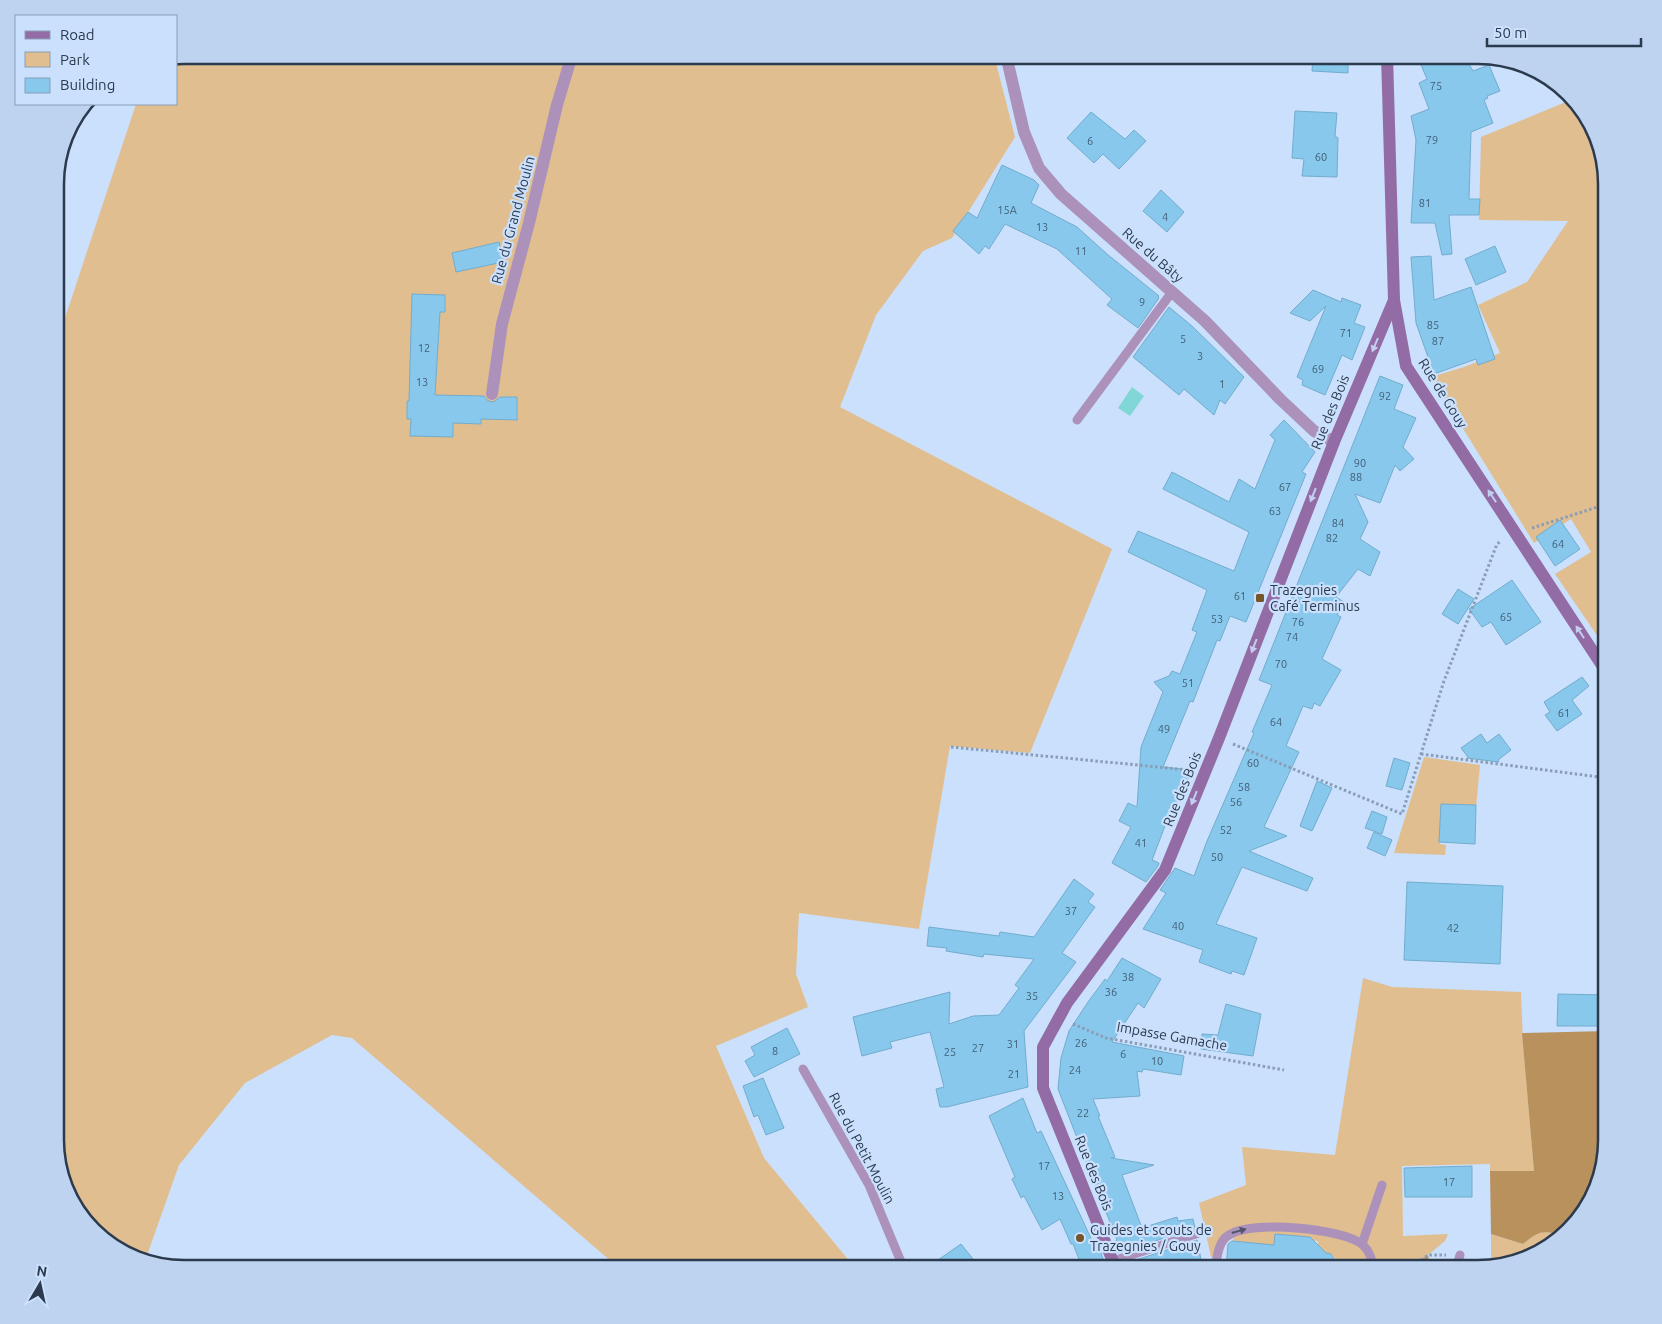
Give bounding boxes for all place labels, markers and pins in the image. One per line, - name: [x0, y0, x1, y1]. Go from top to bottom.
- place label: Trazegnies Café Terminus: [1270, 582, 1360, 614]
- marker: Trazegnies Café Terminus: [1254, 592, 1266, 604]
- place label: Guides et scouts de Trazegnies / Gouy: [1090, 1222, 1212, 1254]
- marker: Guides et scouts de Trazegnies / Gouy: [1074, 1232, 1086, 1244]

